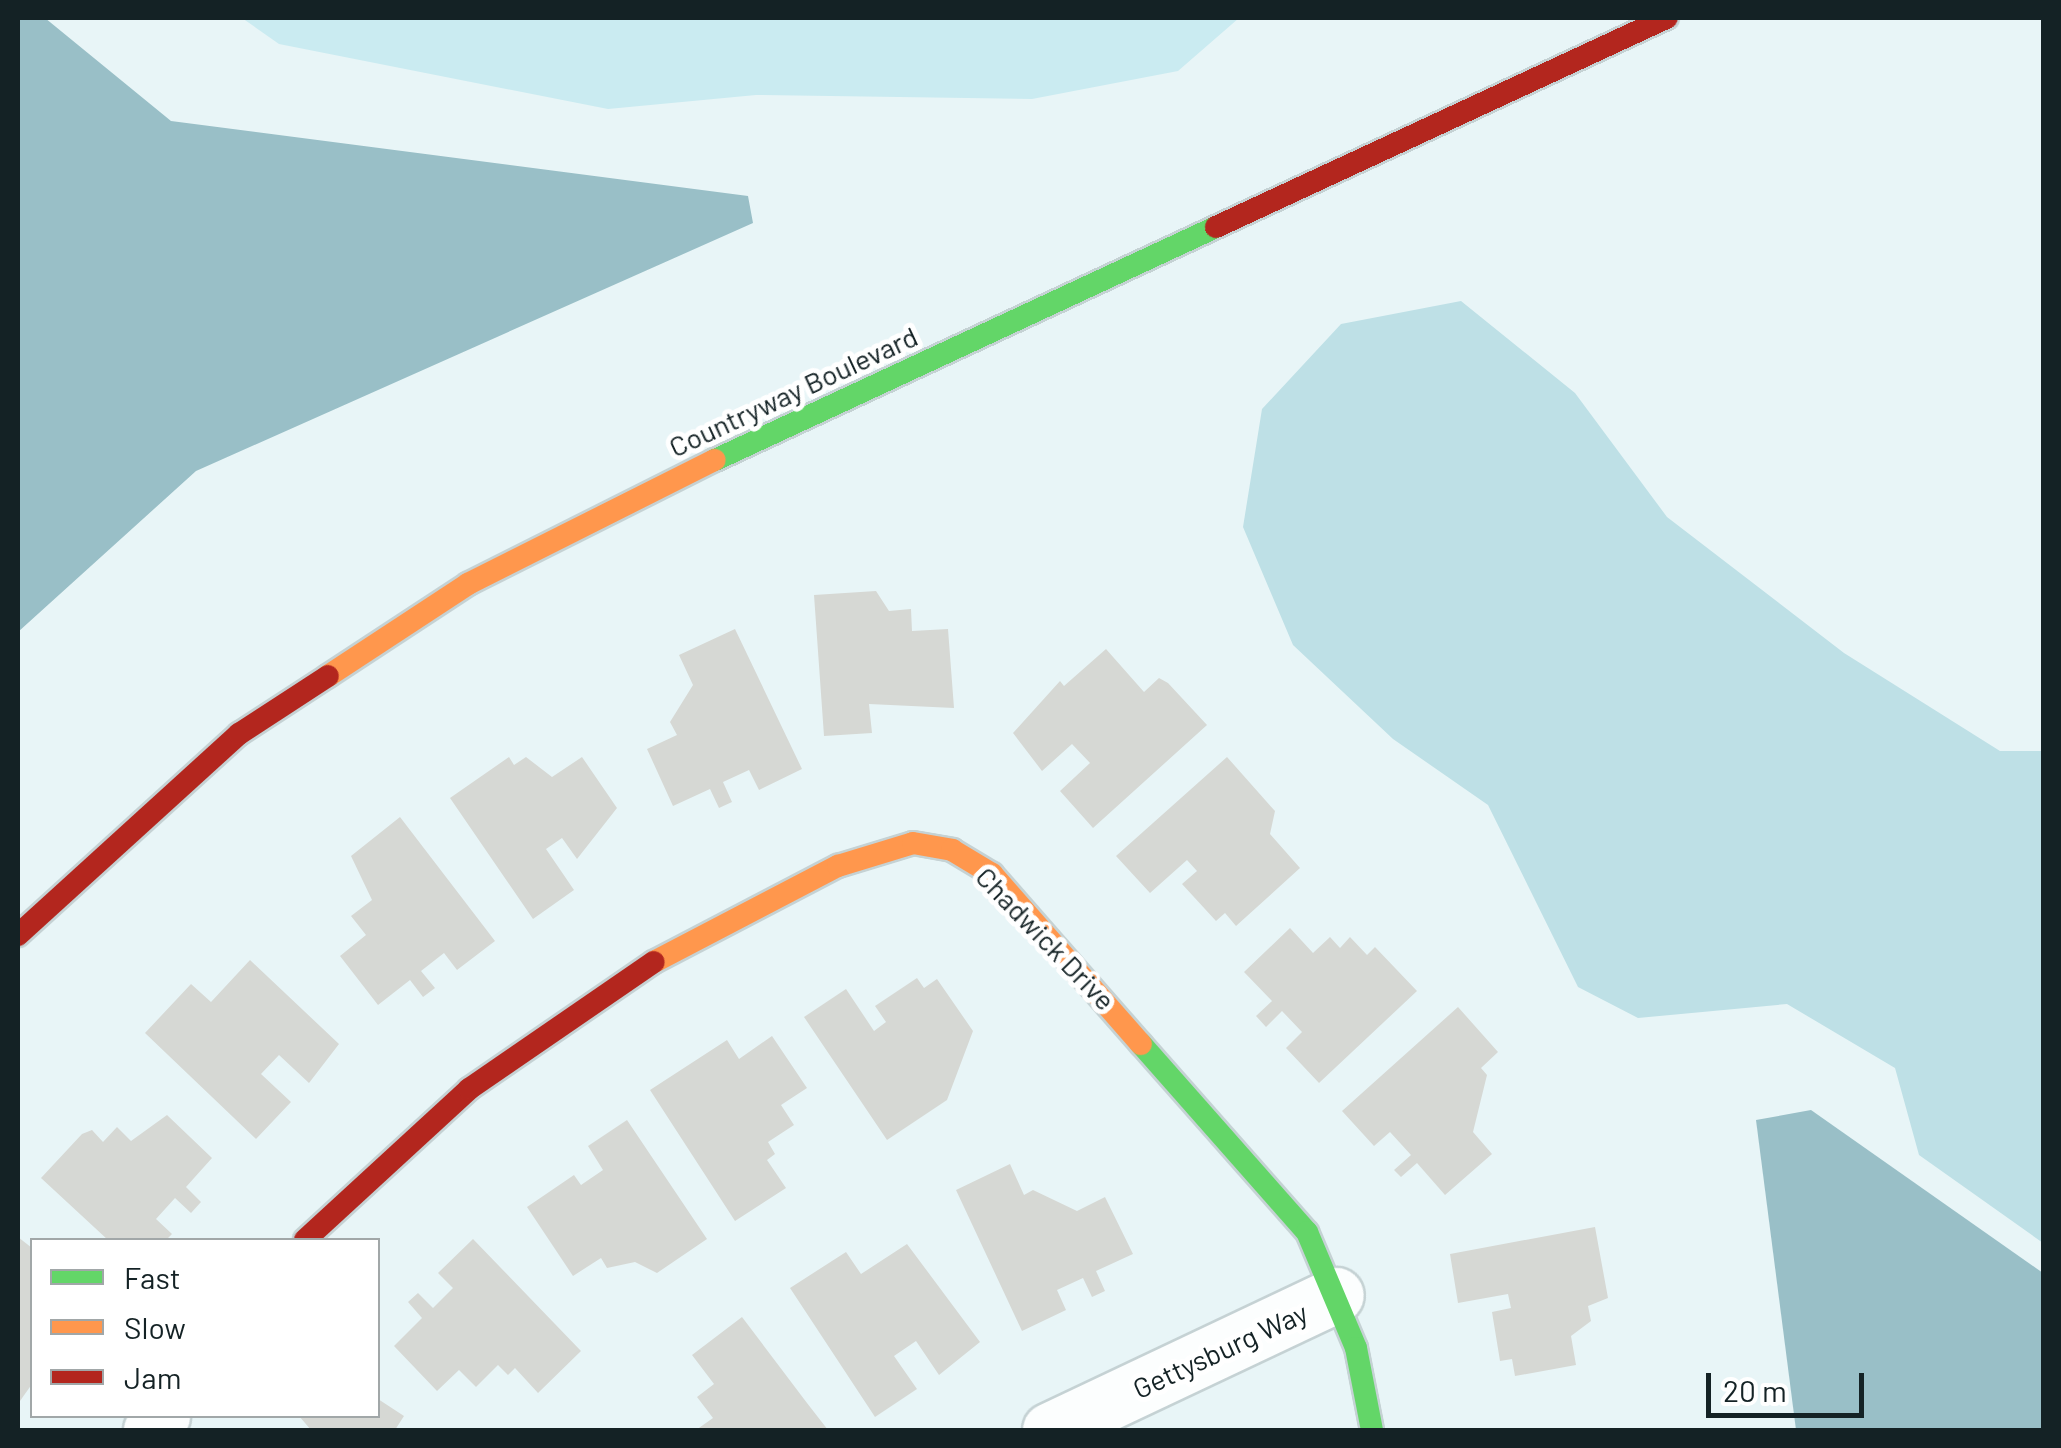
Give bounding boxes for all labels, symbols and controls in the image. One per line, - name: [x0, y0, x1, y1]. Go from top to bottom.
- street label: Countryway Boulevard: [663, 319, 923, 463]
- street label: Chadwick Drive: [969, 860, 1123, 1016]
- legend: [30, 1238, 380, 1418]
- text: Fast: [124, 1259, 181, 1295]
- street label: Gettysburg Way: [1127, 1295, 1313, 1405]
- text: Slow: [124, 1309, 186, 1345]
- scale bar: [1711, 1353, 1868, 1415]
- text: Jam: [124, 1359, 181, 1395]
- text: 20 m: [1723, 1372, 1787, 1408]

